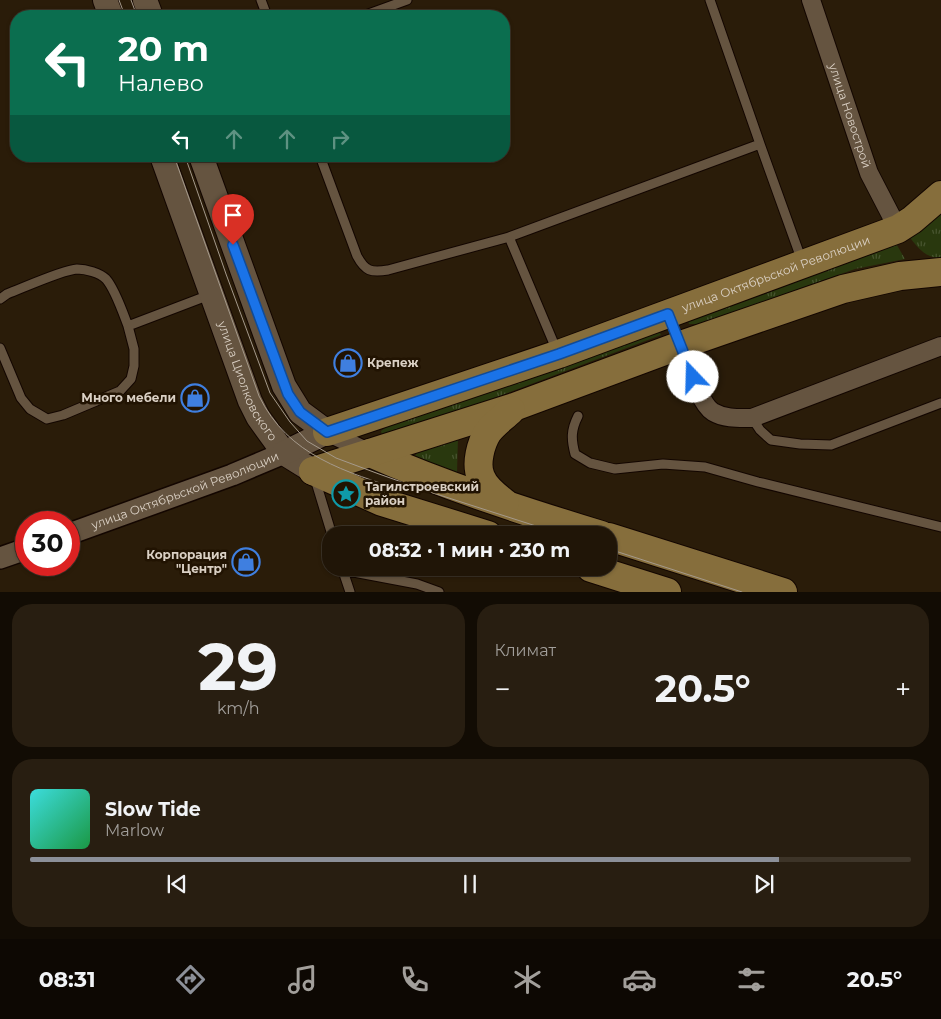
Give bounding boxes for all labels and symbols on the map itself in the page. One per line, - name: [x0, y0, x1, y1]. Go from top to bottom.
- street label: улица Новострой: [825, 60, 875, 170]
- pin: [212, 194, 254, 245]
- street label: улица Октябрьской Революции: [679, 232, 872, 315]
- street label: улица Циолковского: [215, 318, 281, 444]
- shop icon: Крепеж: [333, 348, 363, 378]
- position arrow: [666, 350, 718, 402]
- place label: Крепеж: [367, 355, 419, 370]
- shop icon: Много мебели: [180, 383, 210, 413]
- place label: Много мебели: [81, 390, 176, 405]
- street label: улица Октябрьской Революции: [88, 448, 281, 533]
- place icon: Тагилстроевский район: [331, 479, 361, 509]
- place label: Тагилстроевский район: [365, 479, 479, 508]
- speed limit sign: 30: [15, 511, 80, 576]
- place label: Корпорация "Центр": [146, 547, 227, 576]
- shop icon: Корпорация "Центр": [231, 547, 261, 577]

